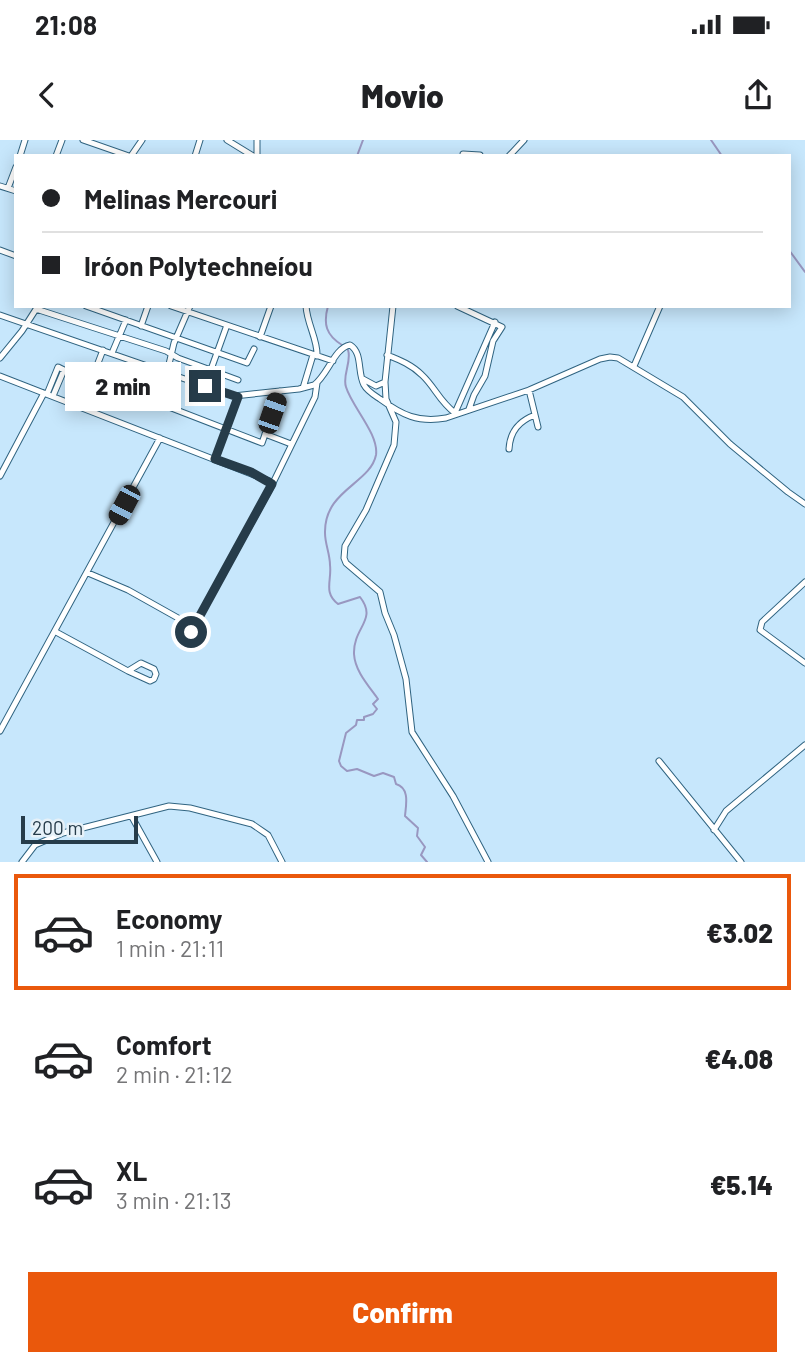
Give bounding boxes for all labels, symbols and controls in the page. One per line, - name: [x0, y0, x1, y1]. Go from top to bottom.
- text: 21:08: [35, 9, 97, 40]
- icon: back: [28, 76, 66, 114]
- text: Movio: [361, 76, 444, 114]
- icon: share: [739, 76, 777, 114]
- text: Melinas Mercouri: [84, 183, 277, 214]
- text: Iróon Polytechneíou: [84, 250, 313, 281]
- callout: 2 min: [65, 362, 180, 410]
- route end: [189, 370, 221, 402]
- text: 2 min: [95, 372, 151, 400]
- car: [256, 390, 289, 436]
- car: [105, 482, 144, 528]
- route start: [175, 616, 207, 648]
- scale bar: [21, 813, 138, 845]
- text: 200 m: [32, 816, 83, 839]
- icon: car: [32, 901, 95, 964]
- text: Economy: [116, 903, 222, 934]
- text: €3.02: [706, 917, 773, 948]
- text: 1 min · 21:11: [116, 934, 224, 962]
- icon: car: [32, 1027, 95, 1090]
- text: Comfort: [116, 1029, 212, 1060]
- text: €4.08: [705, 1043, 773, 1074]
- text: 2 min · 21:12: [116, 1060, 232, 1088]
- icon: car: [32, 1153, 95, 1216]
- text: XL: [116, 1155, 147, 1186]
- text: €5.14: [710, 1169, 773, 1200]
- text: 3 min · 21:13: [116, 1186, 232, 1214]
- button: Confirm: [28, 1272, 777, 1352]

